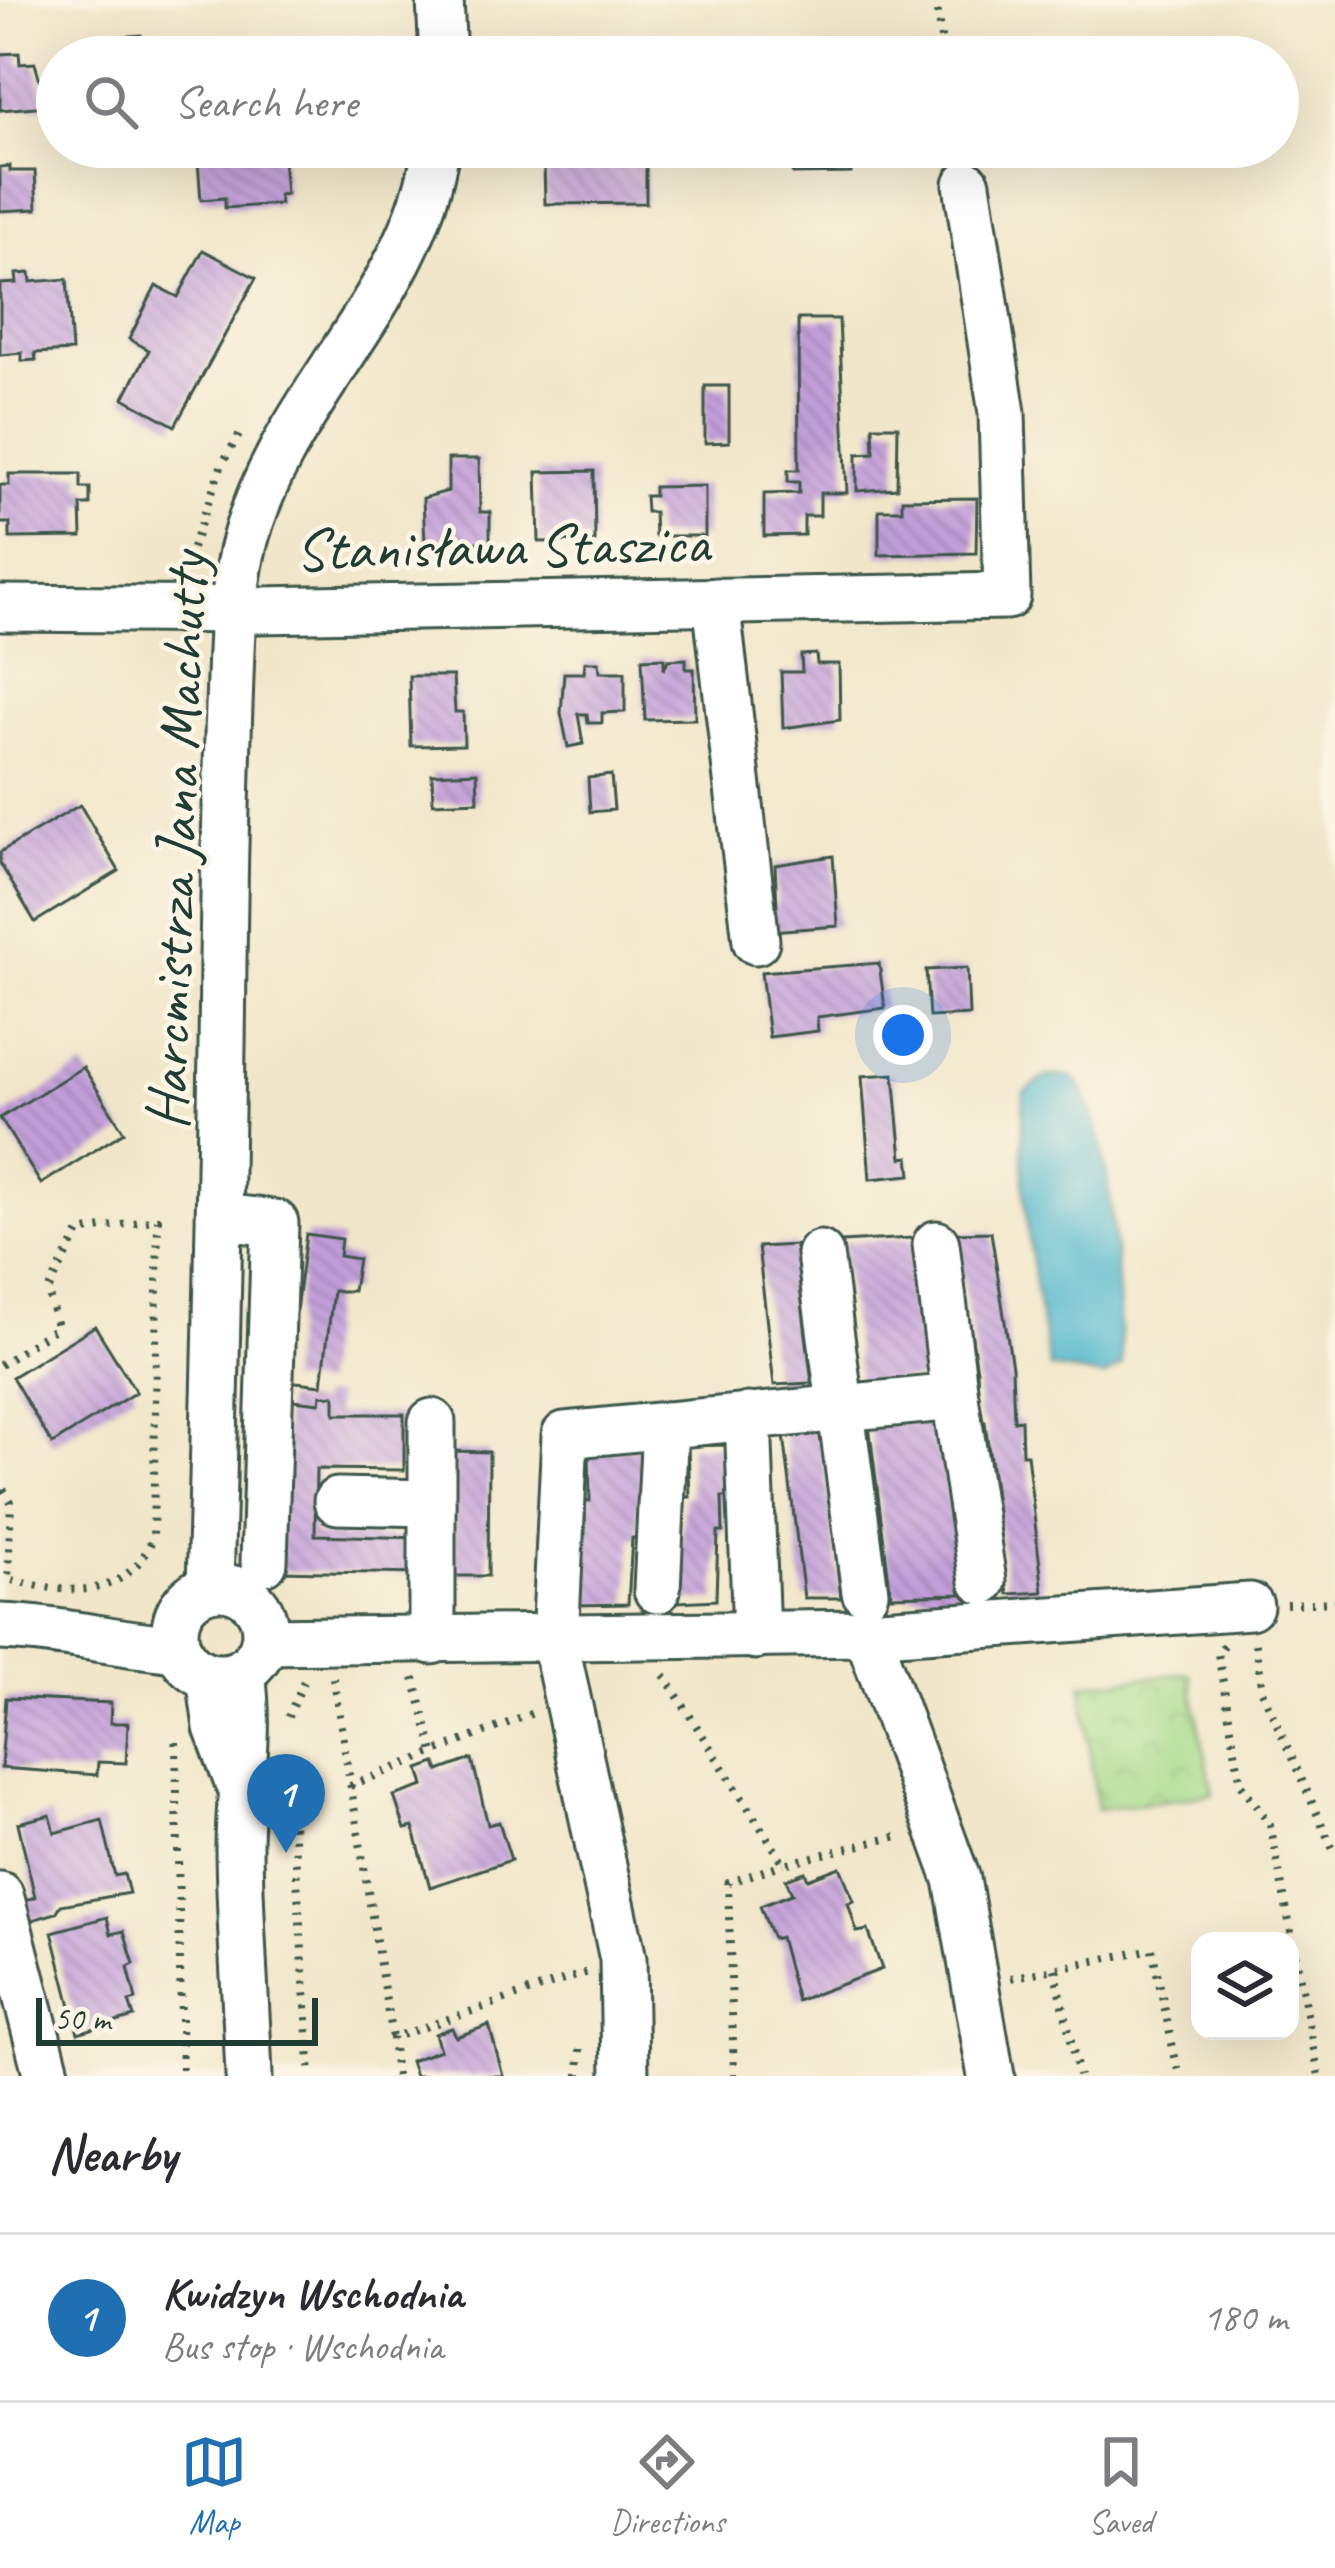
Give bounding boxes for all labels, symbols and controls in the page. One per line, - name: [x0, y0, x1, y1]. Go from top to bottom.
- search box: [36, 36, 1299, 168]
- icon: search: [78, 69, 144, 135]
- text: Search here: [174, 74, 357, 131]
- street label: Stanisława Staszica: [295, 504, 713, 588]
- street label: Harcmistrza Jana Machutty: [128, 547, 224, 1131]
- your location: [873, 1005, 933, 1065]
- pin: 1: [247, 1754, 325, 1853]
- map controls: [1191, 1932, 1299, 2040]
- button: layers: [1191, 1932, 1299, 2040]
- scale bar: [36, 1992, 318, 2045]
- text: 50 m: [54, 1998, 110, 2040]
- text: Nearby: [48, 2122, 176, 2186]
- text: Kwidzyn Wschodnia: [162, 2265, 463, 2322]
- text: 1: [78, 2293, 96, 2342]
- text: 180 m: [1203, 2293, 1287, 2342]
- text: Bus stop · Wschodnia: [162, 2322, 443, 2371]
- tab: Map: [181, 2429, 247, 2543]
- tab: Directions: [610, 2429, 725, 2543]
- tab: Saved: [1088, 2429, 1154, 2543]

